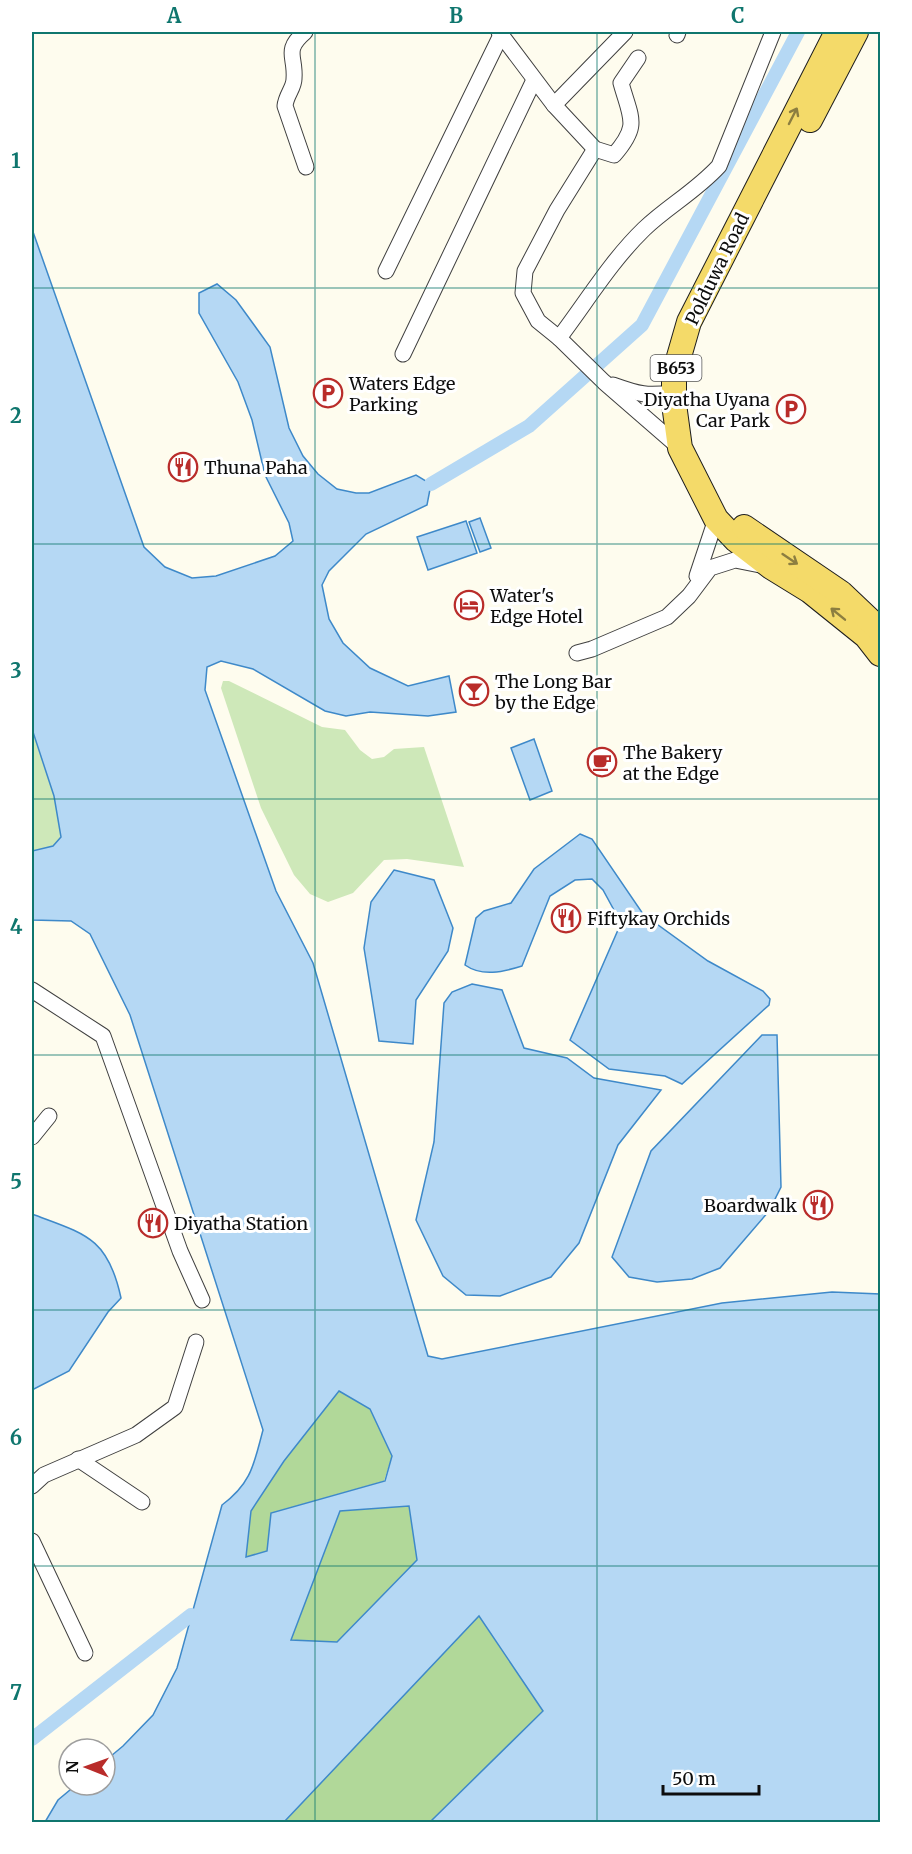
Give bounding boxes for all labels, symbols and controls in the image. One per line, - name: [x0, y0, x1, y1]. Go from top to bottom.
- text: A: [166, 3, 182, 28]
- text: B: [449, 3, 463, 28]
- text: C: [731, 3, 745, 28]
- one-way arrow: [787, 108, 799, 125]
- text: 1: [11, 148, 21, 173]
- street label: Polduwa Road: [680, 209, 754, 329]
- road number: B653: [650, 355, 702, 381]
- place label: Waters Edge Parking: [348, 372, 455, 416]
- parking icon: Waters Edge Parking: [312, 377, 344, 409]
- place label: Diyatha Uyana Car Park: [644, 388, 771, 432]
- parking icon: Diyatha Uyana Car Park: [775, 393, 807, 425]
- text: 2: [10, 403, 22, 428]
- restaurant icon: Thuna Paha: [167, 451, 199, 483]
- place label: Thuna Paha: [204, 456, 308, 479]
- one-way arrow: [781, 553, 797, 565]
- place label: Water's Edge Hotel: [489, 584, 584, 628]
- hotel icon: Water's Edge Hotel: [453, 589, 485, 621]
- one-way arrow: [831, 607, 846, 621]
- text: 3: [10, 658, 22, 683]
- place label: The Long Bar by the Edge: [494, 670, 612, 714]
- bar icon: The Long Bar by the Edge: [458, 675, 490, 707]
- place label: The Bakery at the Edge: [623, 741, 723, 785]
- cafe icon: The Bakery at the Edge: [586, 746, 618, 778]
- restaurant icon: Fiftykay Orchids: [550, 902, 582, 934]
- place label: Fiftykay Orchids: [587, 907, 730, 930]
- text: 4: [10, 914, 23, 939]
- text: 5: [10, 1169, 22, 1194]
- restaurant icon: Boardwalk: [802, 1189, 834, 1221]
- place label: Boardwalk: [704, 1194, 798, 1217]
- restaurant icon: Diyatha Station: [137, 1207, 169, 1239]
- place label: Diyatha Station: [174, 1212, 308, 1235]
- text: 6: [10, 1425, 22, 1450]
- text: 7: [10, 1680, 22, 1705]
- north arrow: [57, 1737, 117, 1797]
- scale bar: [663, 1758, 759, 1796]
- text: N: [62, 1760, 82, 1773]
- text: 50 m: [672, 1767, 716, 1790]

